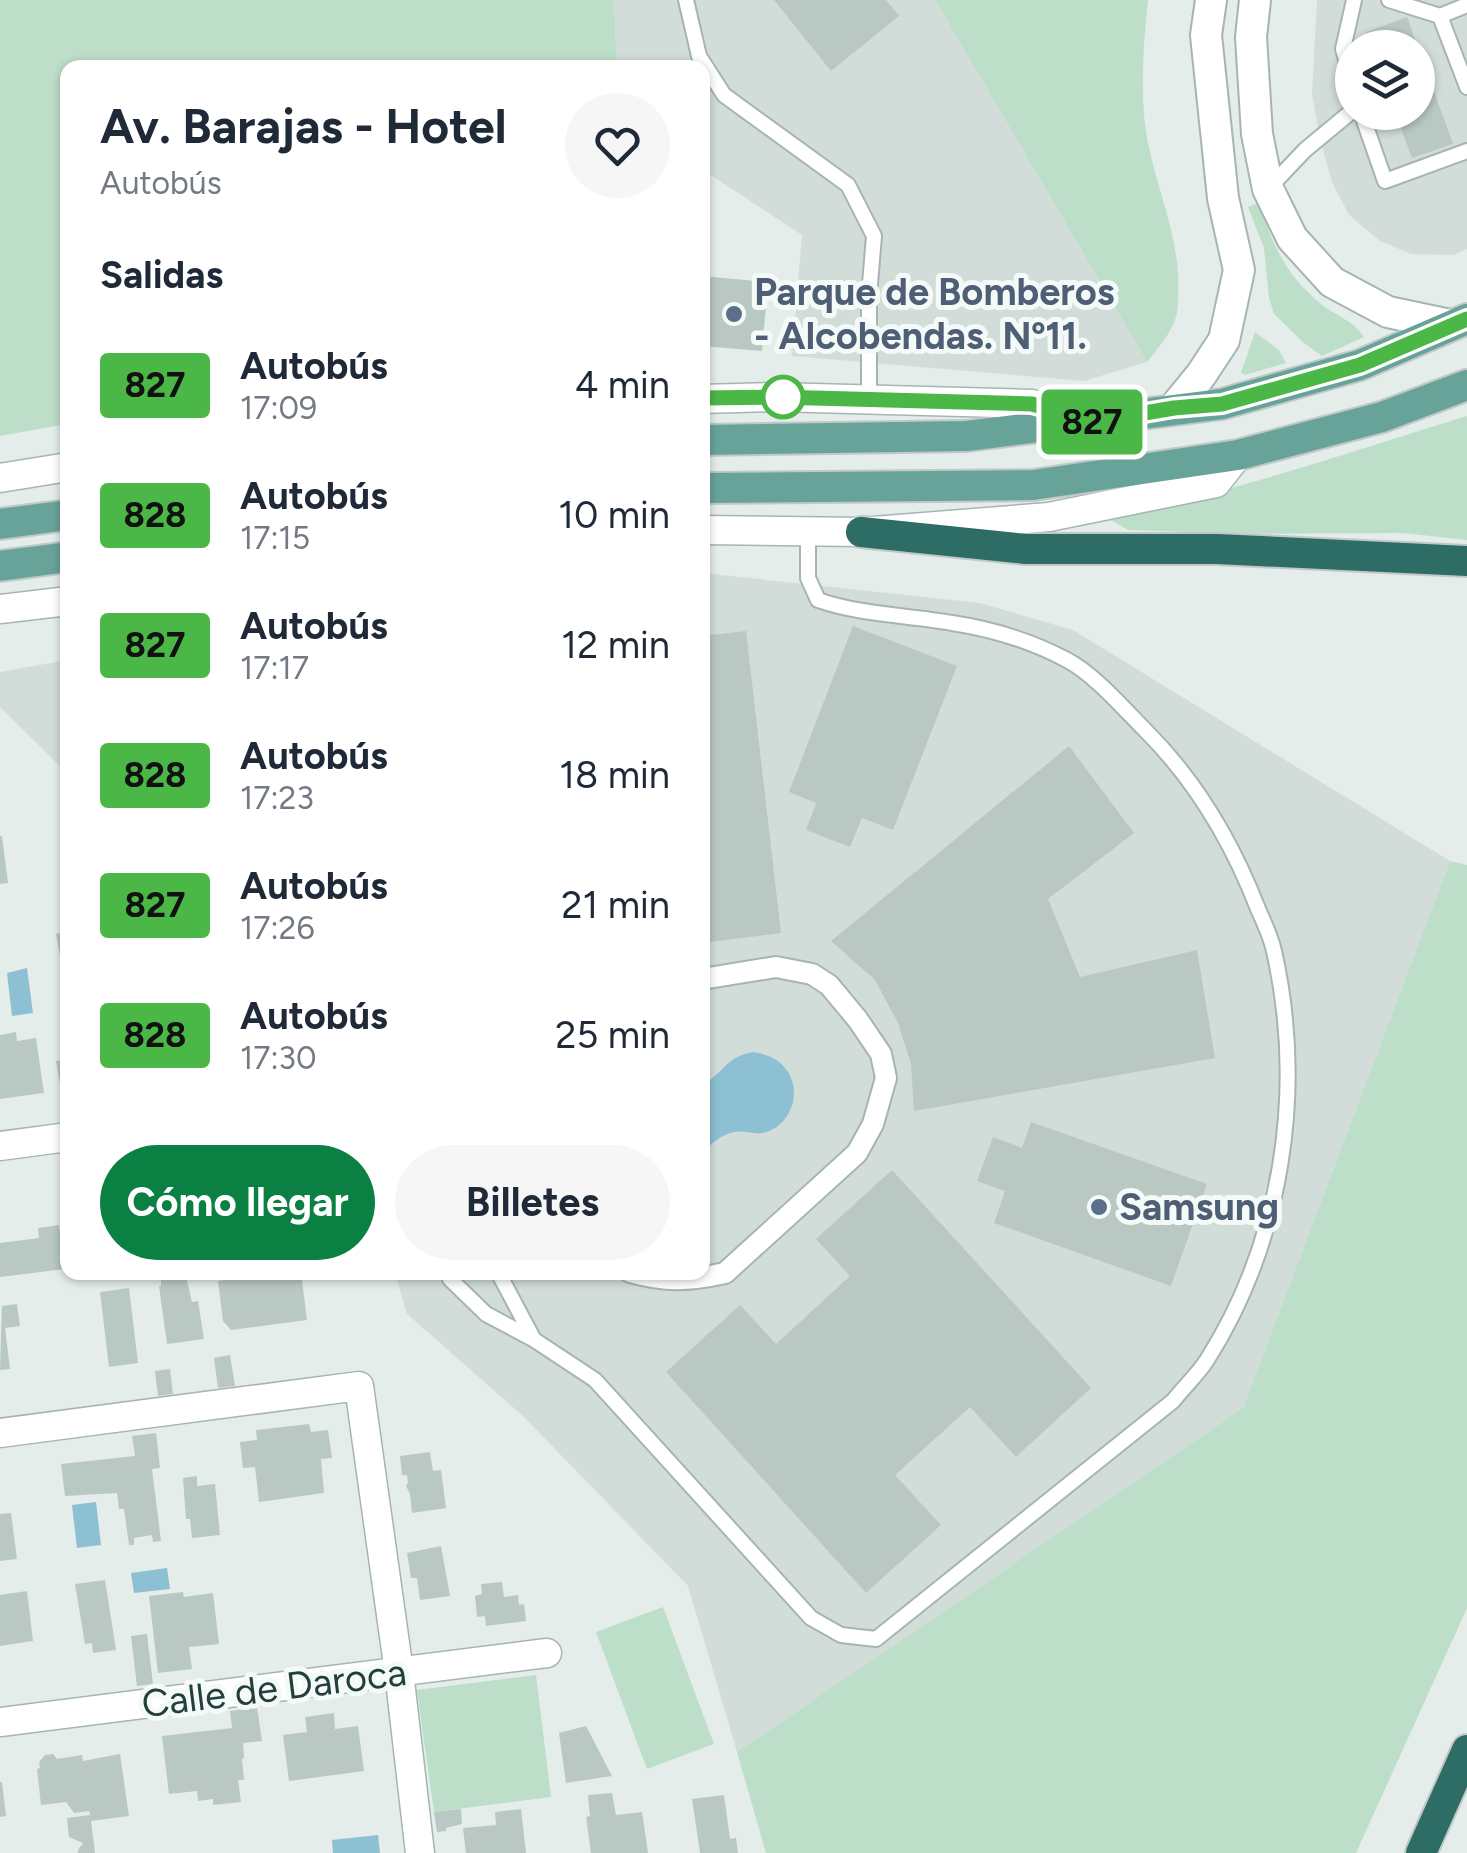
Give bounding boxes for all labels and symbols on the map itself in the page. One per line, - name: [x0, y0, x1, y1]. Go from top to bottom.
- place label: Parque de Bomberos - Alcobendas. Nº11.: [754, 269, 1114, 359]
- marker: Parque de Bomberos - Alcobendas. Nº11.: [723, 303, 745, 325]
- unlabelled marker: [762, 376, 804, 418]
- line badge: 827: [1034, 390, 1150, 454]
- place label: Samsung: [1119, 1184, 1279, 1230]
- marker: Samsung: [1088, 1196, 1110, 1218]
- street label: Calle de Daroca: [139, 1649, 409, 1727]

